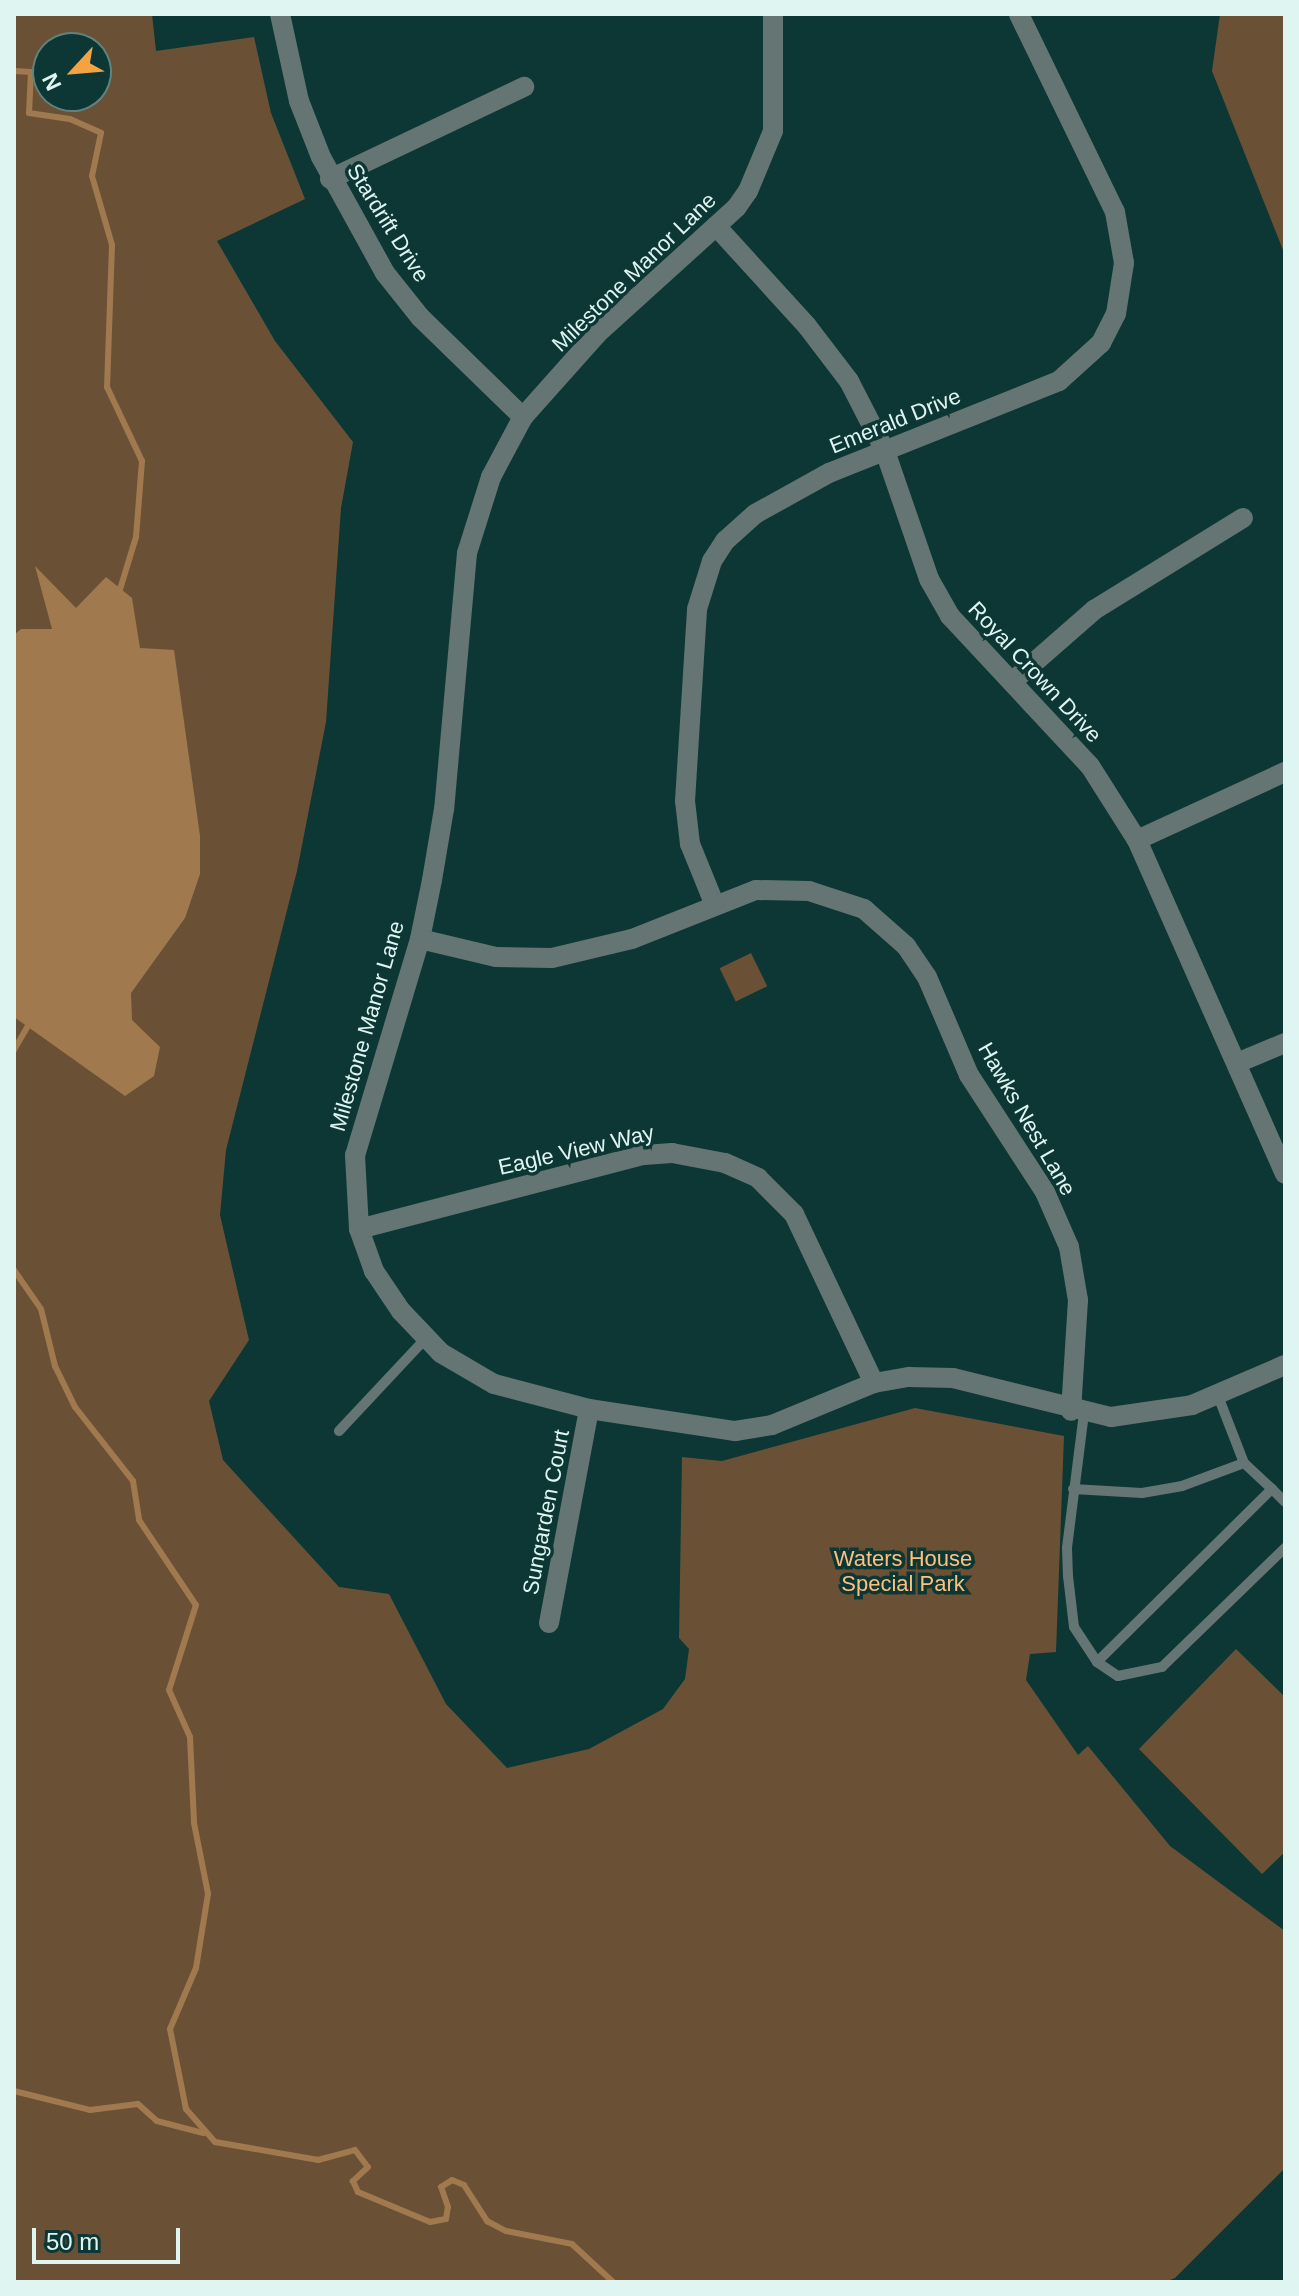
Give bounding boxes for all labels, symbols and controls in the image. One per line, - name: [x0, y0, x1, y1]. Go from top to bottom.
- north arrow: [32, 32, 112, 112]
- text: N: [37, 69, 66, 94]
- street label: Stardrift Drive: [341, 159, 435, 287]
- street label: Milestone Manor Lane: [547, 187, 721, 357]
- street label: Emerald Drive: [825, 383, 965, 459]
- street label: Royal Crown Drive: [963, 596, 1107, 748]
- street label: Milestone Manor Lane: [324, 918, 410, 1134]
- street label: Hawks Nest Lane: [972, 1038, 1082, 1200]
- street label: Eagle View Way: [496, 1119, 656, 1181]
- street label: Sungarden Court: [517, 1427, 575, 1597]
- park label: Waters House Special Park: [834, 1545, 972, 1596]
- scale bar: [36, 2212, 184, 2262]
- text: 50 m: [46, 2228, 99, 2255]

